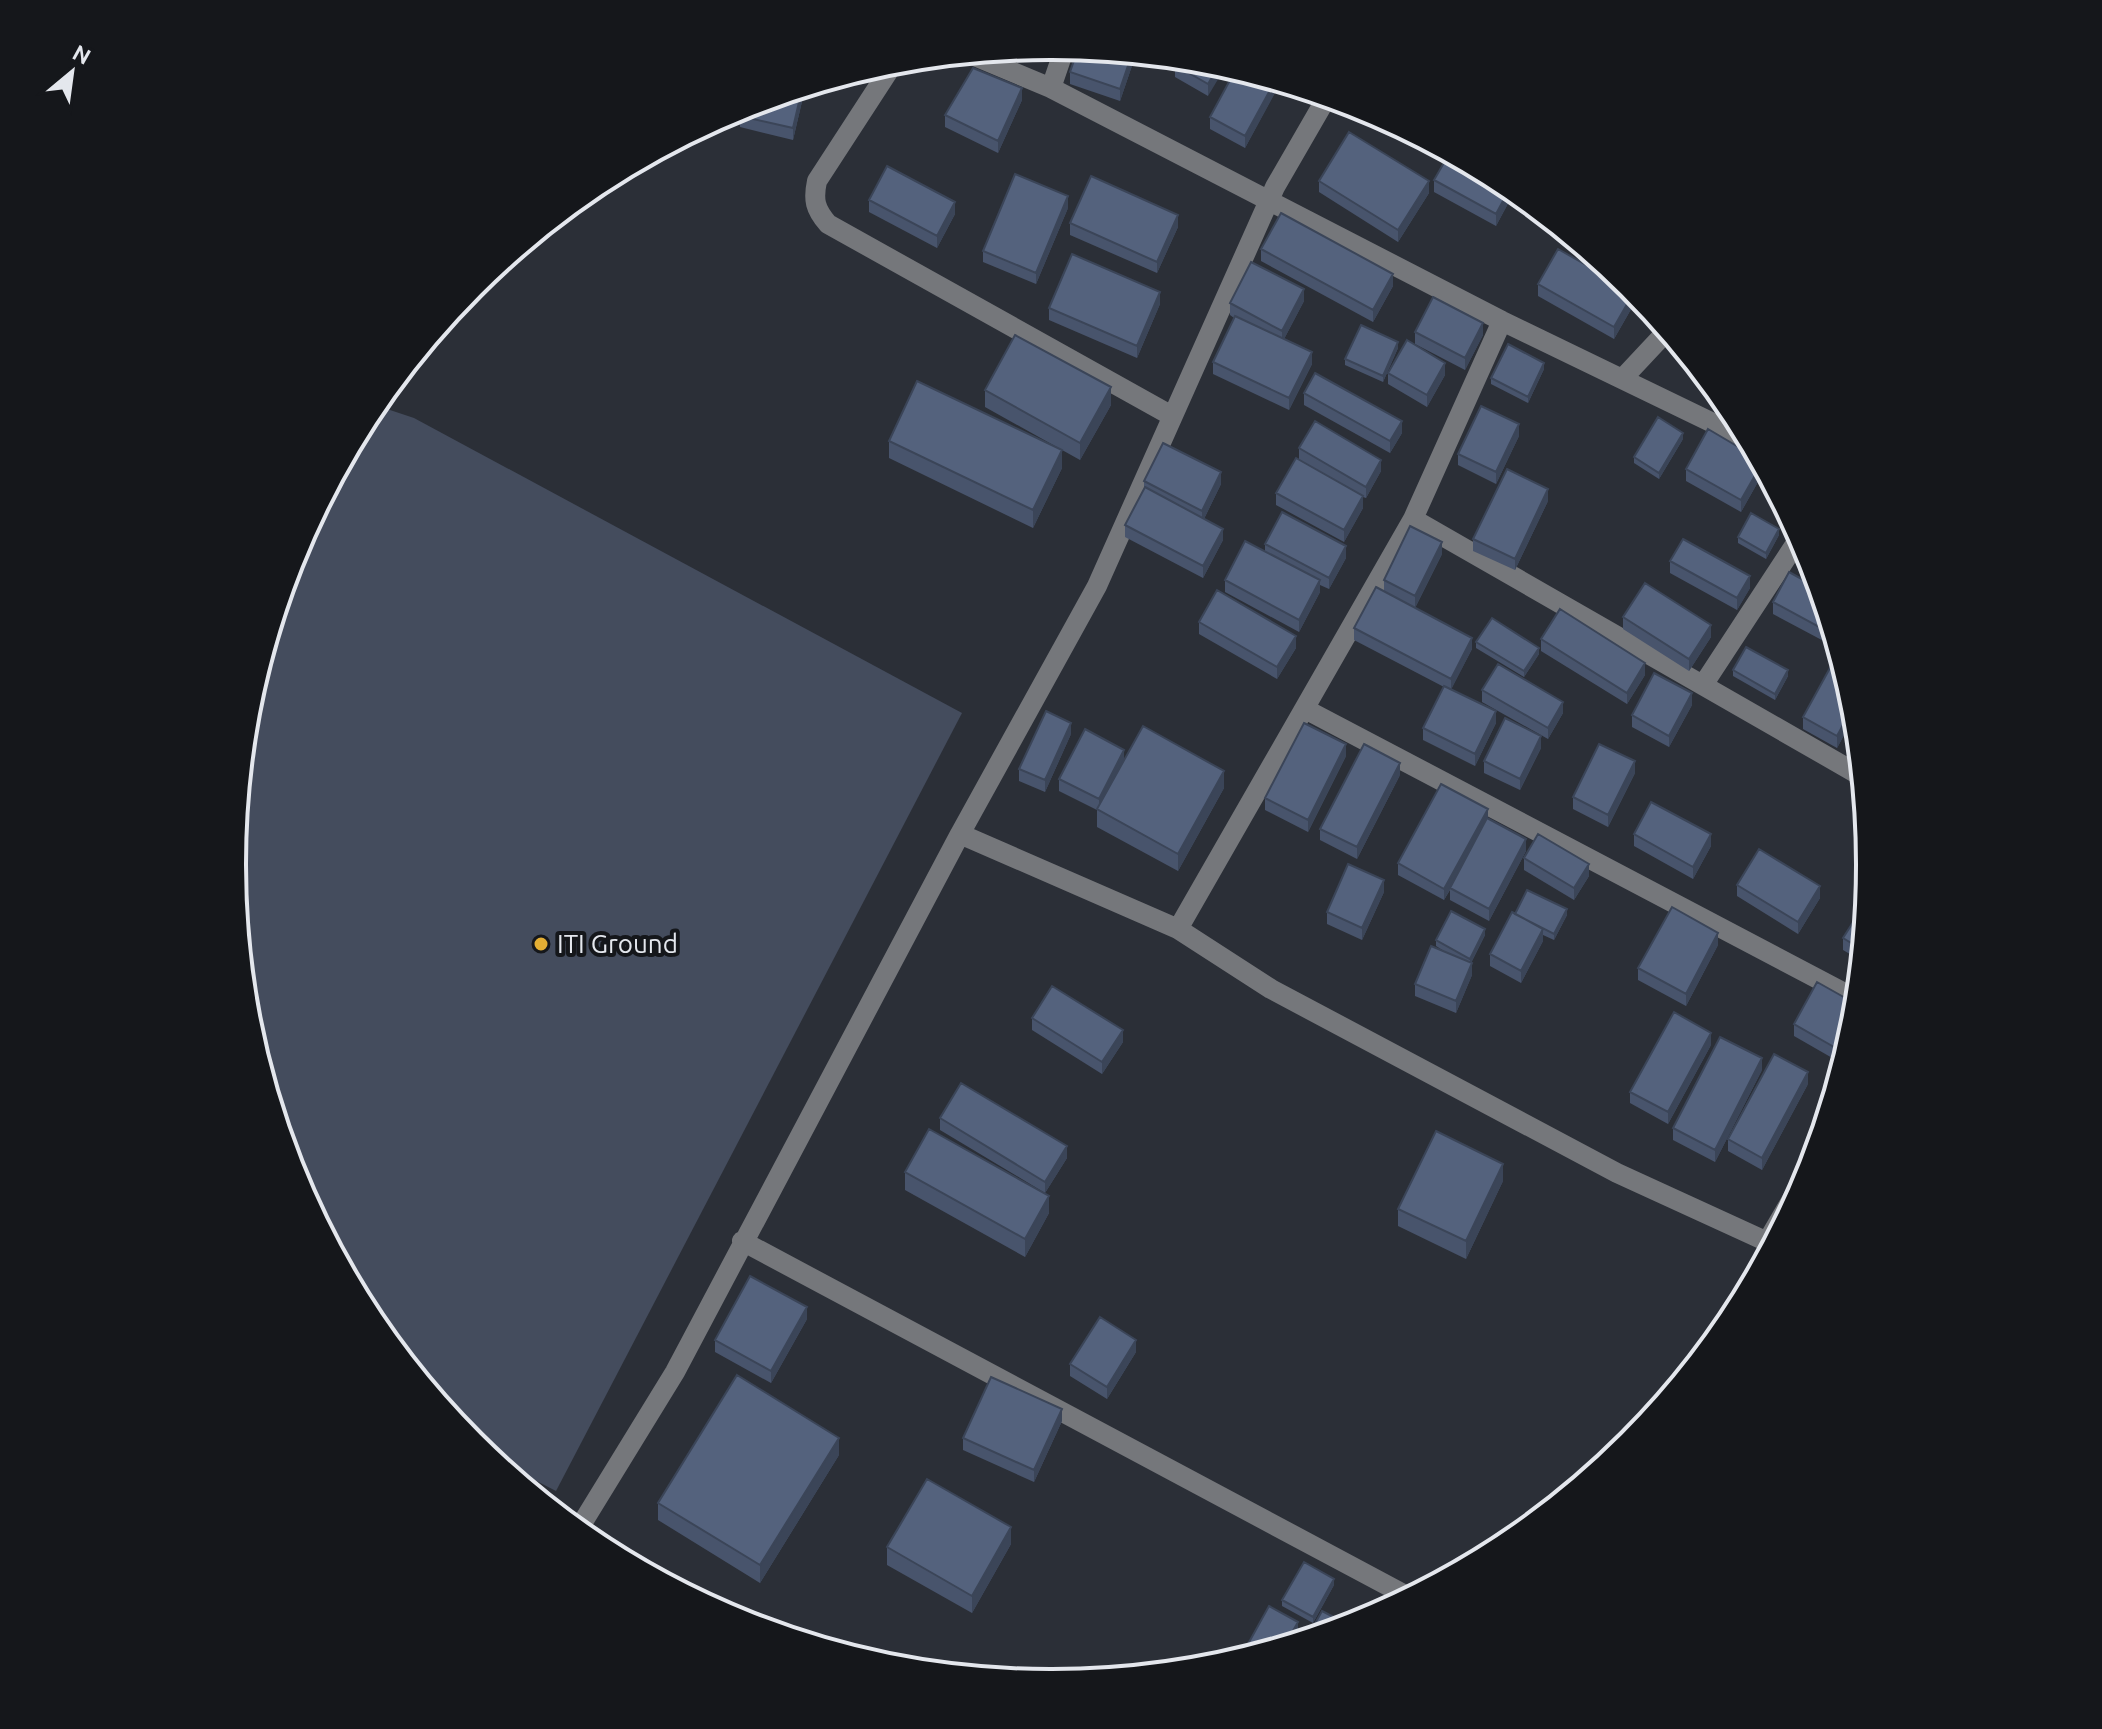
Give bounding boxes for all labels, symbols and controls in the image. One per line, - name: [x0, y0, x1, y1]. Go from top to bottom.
- north arrow: [32, 32, 112, 112]
- text: N: [69, 39, 95, 69]
- place label: ITI Ground: [557, 929, 678, 958]
- marker: ITI Ground: [532, 935, 550, 953]

